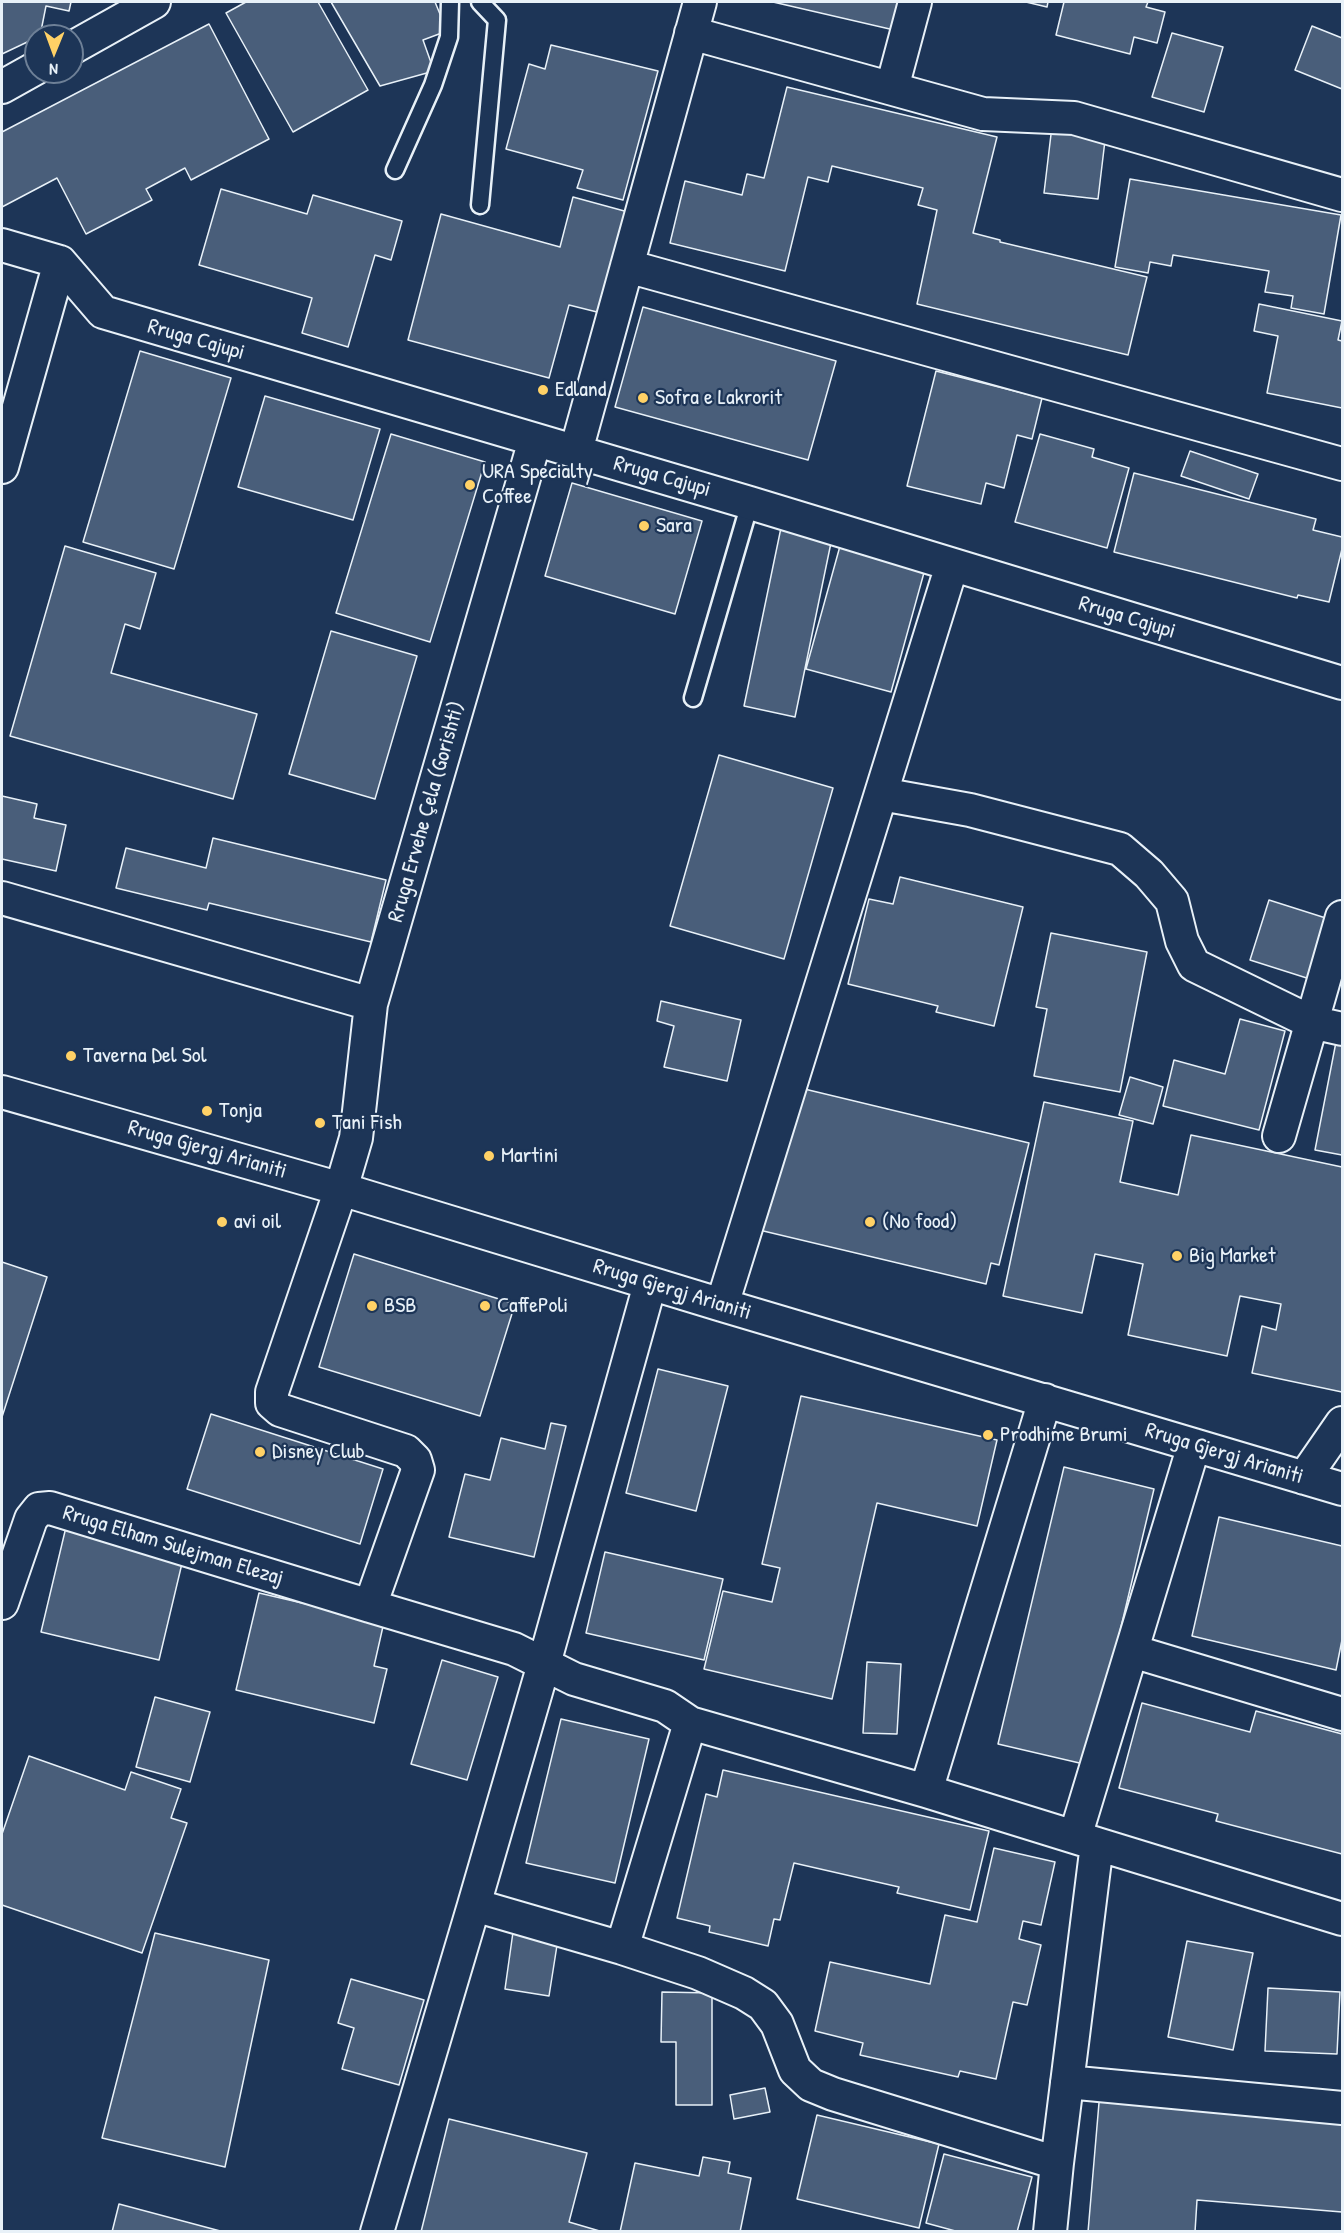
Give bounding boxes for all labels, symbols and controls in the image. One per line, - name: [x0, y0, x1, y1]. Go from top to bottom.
- north arrow: [24, 24, 84, 84]
- text: N: [49, 59, 58, 81]
- street label: Rruga Cajupi: [144, 314, 248, 366]
- place label: Edland: [555, 377, 606, 403]
- marker: Edland: [536, 383, 550, 397]
- place label: Sofra e Lakrorit: [655, 385, 782, 411]
- marker: Sofra e Lakrorit: [636, 391, 650, 405]
- street label: Rruga Cajupi: [610, 451, 714, 503]
- place label: URA Specialty Coffee: [482, 459, 593, 511]
- marker: URA Specialty Coffee: [463, 478, 477, 492]
- place label: Sara: [656, 513, 692, 539]
- marker: Sara: [637, 519, 651, 533]
- street label: Rruga Cajupi: [1075, 591, 1179, 645]
- street label: Rruga Ervehe Çela (Gorishti): [383, 699, 471, 925]
- place label: Taverna Del Sol: [83, 1043, 207, 1069]
- marker: Taverna Del Sol: [64, 1049, 78, 1063]
- place label: Tonja: [219, 1098, 262, 1124]
- marker: Tonja: [200, 1104, 214, 1118]
- place label: Tani Fish: [332, 1110, 402, 1136]
- street label: Rruga Gjergj Arianiti: [125, 1115, 289, 1185]
- marker: Tani Fish: [313, 1116, 327, 1130]
- place label: Martini: [501, 1143, 559, 1169]
- marker: Martini: [482, 1149, 496, 1163]
- place label: avi oil: [234, 1209, 281, 1235]
- place label: (No food): [882, 1209, 957, 1235]
- marker: avi oil: [215, 1215, 229, 1229]
- marker: (No food): [863, 1215, 877, 1229]
- place label: Big Market: [1189, 1243, 1276, 1269]
- marker: Big Market: [1170, 1249, 1184, 1263]
- street label: Rruga Gjergj Arianiti: [590, 1253, 754, 1327]
- place label: BSB: [384, 1293, 416, 1319]
- place label: CaffePoli: [497, 1293, 568, 1319]
- marker: BSB: [365, 1299, 379, 1313]
- marker: CaffePoli: [478, 1299, 492, 1313]
- street label: Rruga Gjergj Arianiti: [1142, 1417, 1306, 1491]
- place label: Prodhime Brumi: [1000, 1422, 1128, 1448]
- marker: Prodhime Brumi: [981, 1428, 995, 1442]
- place label: Disney Club: [272, 1439, 365, 1465]
- marker: Disney Club: [253, 1445, 267, 1459]
- street label: Rruga Elham Sulejman Elezaj: [60, 1500, 286, 1592]

